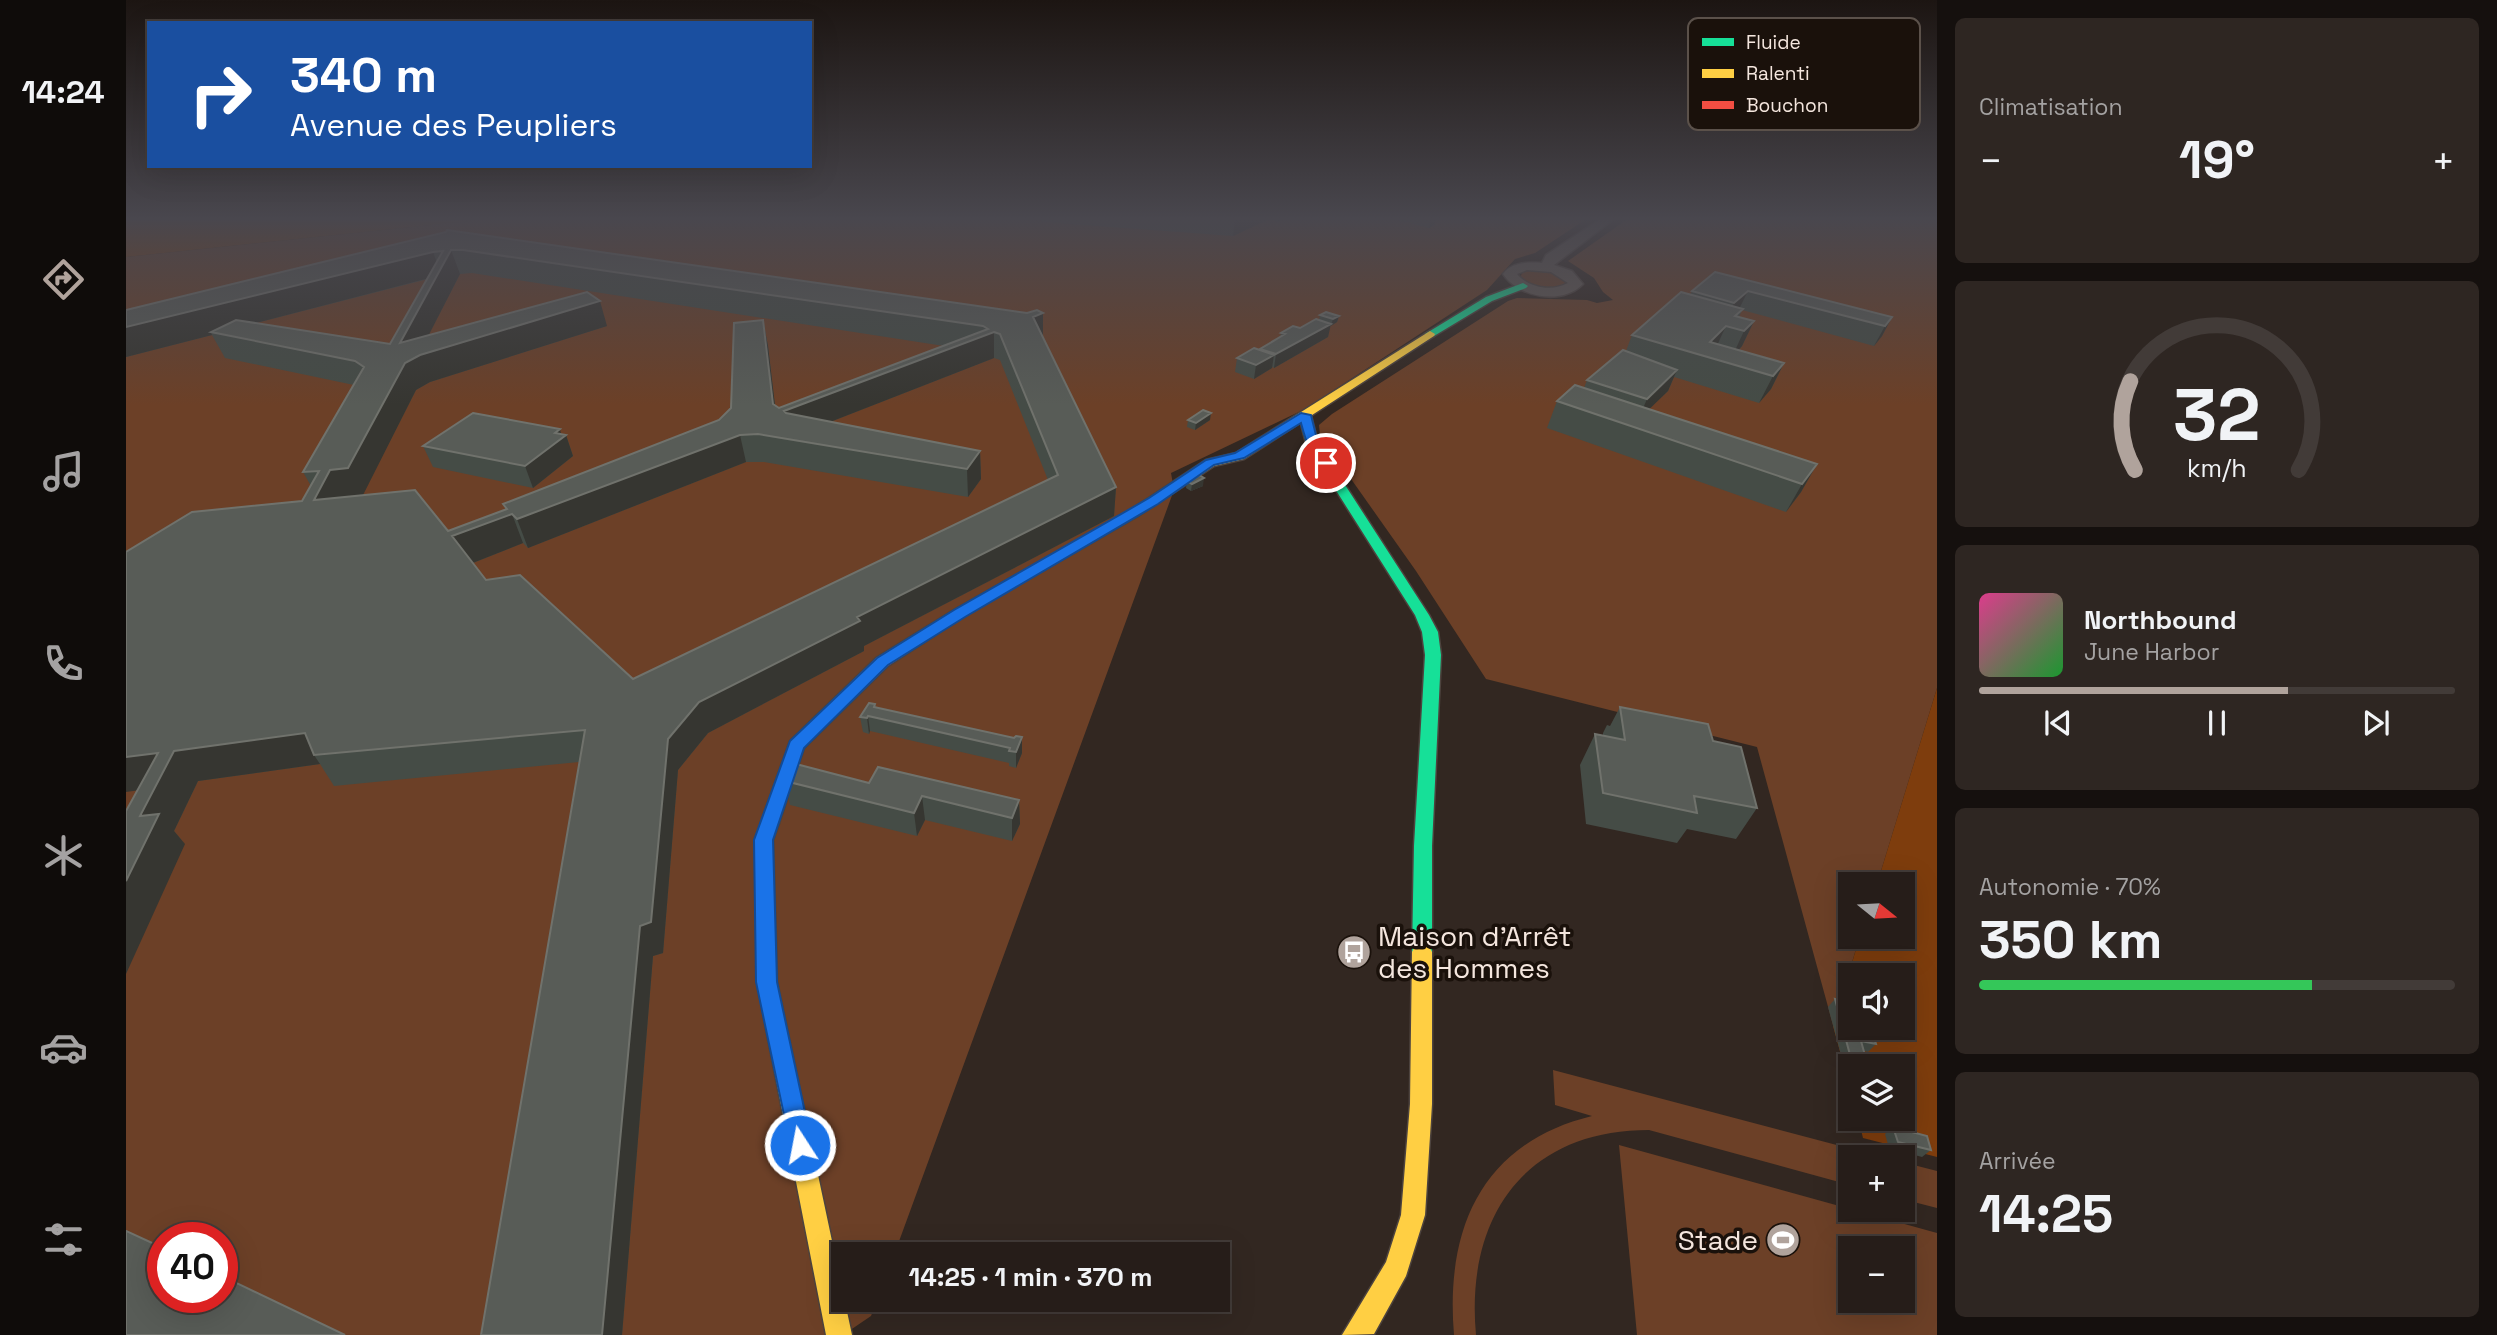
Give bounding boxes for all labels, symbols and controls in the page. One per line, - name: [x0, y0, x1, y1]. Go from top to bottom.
- legend: [1688, 18, 1920, 130]
- text: Fluide: [1746, 30, 1801, 55]
- text: 340 m: [290, 44, 437, 106]
- icon: right: [175, 49, 266, 140]
- text: Ralenti: [1746, 61, 1810, 86]
- text: 14:24: [21, 72, 105, 112]
- text: Climatisation: [1979, 92, 2123, 122]
- text: Bouchon: [1746, 93, 1828, 118]
- text: Avenue des Peupliers: [290, 105, 617, 145]
- text: 19°: [2179, 127, 2255, 193]
- text: −: [1979, 137, 2003, 185]
- text: +: [2431, 137, 2455, 185]
- icon: directions: [39, 255, 88, 304]
- text: 32: [2173, 369, 2261, 462]
- pin: [1296, 433, 1356, 493]
- icon: arrive: [1307, 444, 1345, 482]
- icon: music: [39, 447, 88, 496]
- text: km/h: [2187, 452, 2247, 484]
- text: Northbound: [2084, 603, 2237, 637]
- text: June Harbor: [2084, 637, 2219, 667]
- icon: phone: [39, 639, 88, 688]
- icon: previous: [2039, 704, 2077, 742]
- icon: pause: [2198, 704, 2236, 742]
- icon: next: [2357, 704, 2395, 742]
- icon: climate: [39, 831, 88, 880]
- north arrow: [1838, 872, 1914, 948]
- map controls: [1838, 872, 1915, 1313]
- text: Autonomie · 70%: [1979, 872, 2161, 902]
- text: 350 km: [1979, 907, 2162, 973]
- place label: Maison d'Arrêt des Hommes: [1378, 918, 1571, 986]
- bus stop icon: Maison d'Arrêt des Hommes: [1335, 933, 1373, 971]
- button: sound: [1838, 963, 1915, 1040]
- icon: car: [39, 1023, 88, 1072]
- button: layers: [1838, 1054, 1915, 1131]
- position arrow: [763, 1108, 837, 1182]
- button: +: [1838, 1145, 1915, 1222]
- text: Arrivée: [1979, 1146, 2056, 1176]
- text: 14:25: [1979, 1181, 2113, 1247]
- icon: filters: [39, 1215, 88, 1264]
- sports icon: Stade: [1764, 1221, 1802, 1259]
- speed limit sign: 40: [147, 1222, 238, 1313]
- place label: Stade: [1678, 1222, 1758, 1258]
- button: −: [1838, 1236, 1915, 1313]
- text: 14:25 · 1 min · 370 m: [908, 1260, 1153, 1294]

